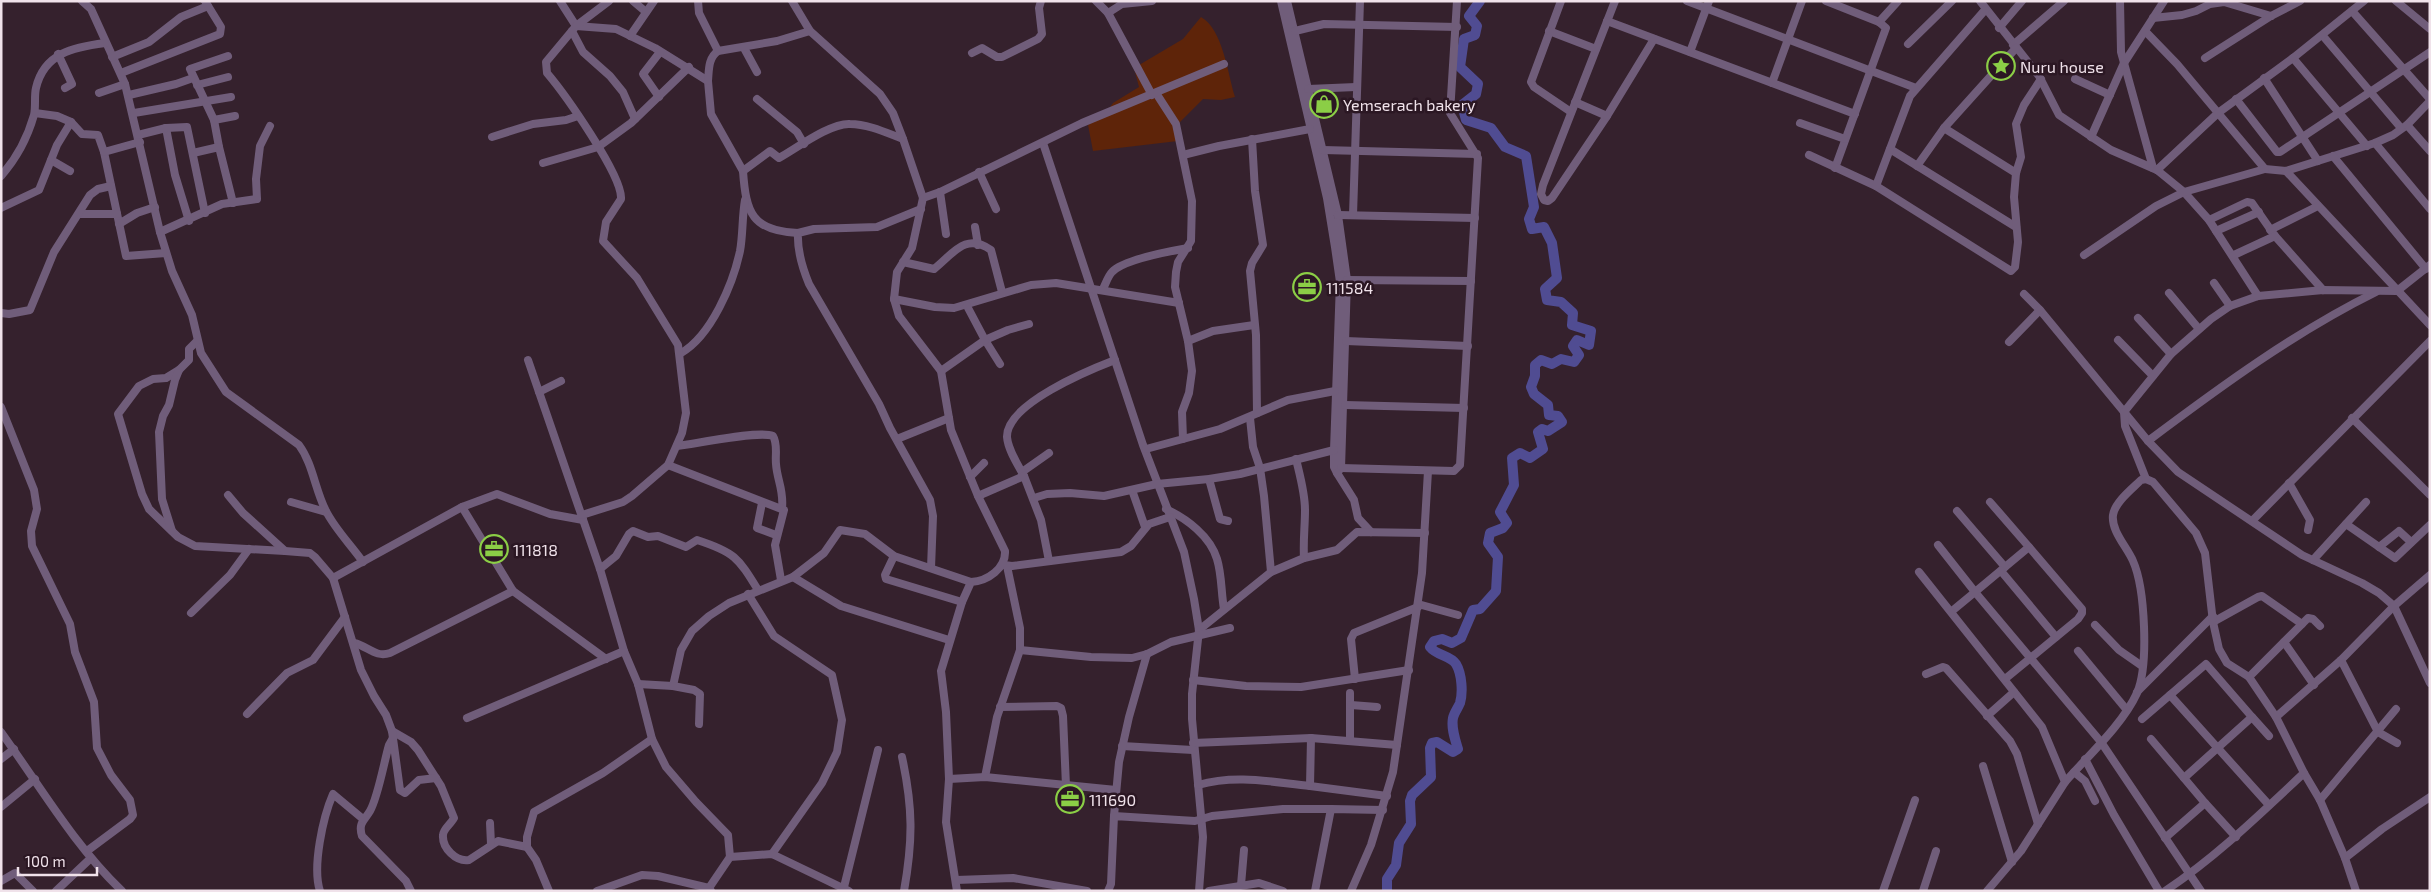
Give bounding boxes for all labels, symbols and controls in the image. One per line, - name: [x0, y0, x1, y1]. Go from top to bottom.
- place icon: Nuru house: [1986, 51, 2016, 81]
- place label: Nuru house: [2020, 57, 2104, 76]
- shop icon: Yemserach bakery: [1309, 89, 1339, 119]
- place label: Yemserach bakery: [1343, 95, 1476, 114]
- office icon: 111584: [1292, 272, 1322, 302]
- place label: 111584: [1326, 278, 1373, 297]
- office icon: 111818: [479, 534, 509, 564]
- place label: 111818: [513, 540, 558, 559]
- office icon: 111690: [1055, 784, 1085, 814]
- place label: 111690: [1089, 790, 1136, 809]
- scale bar: [18, 844, 96, 876]
- text: 100 m: [25, 852, 66, 870]

